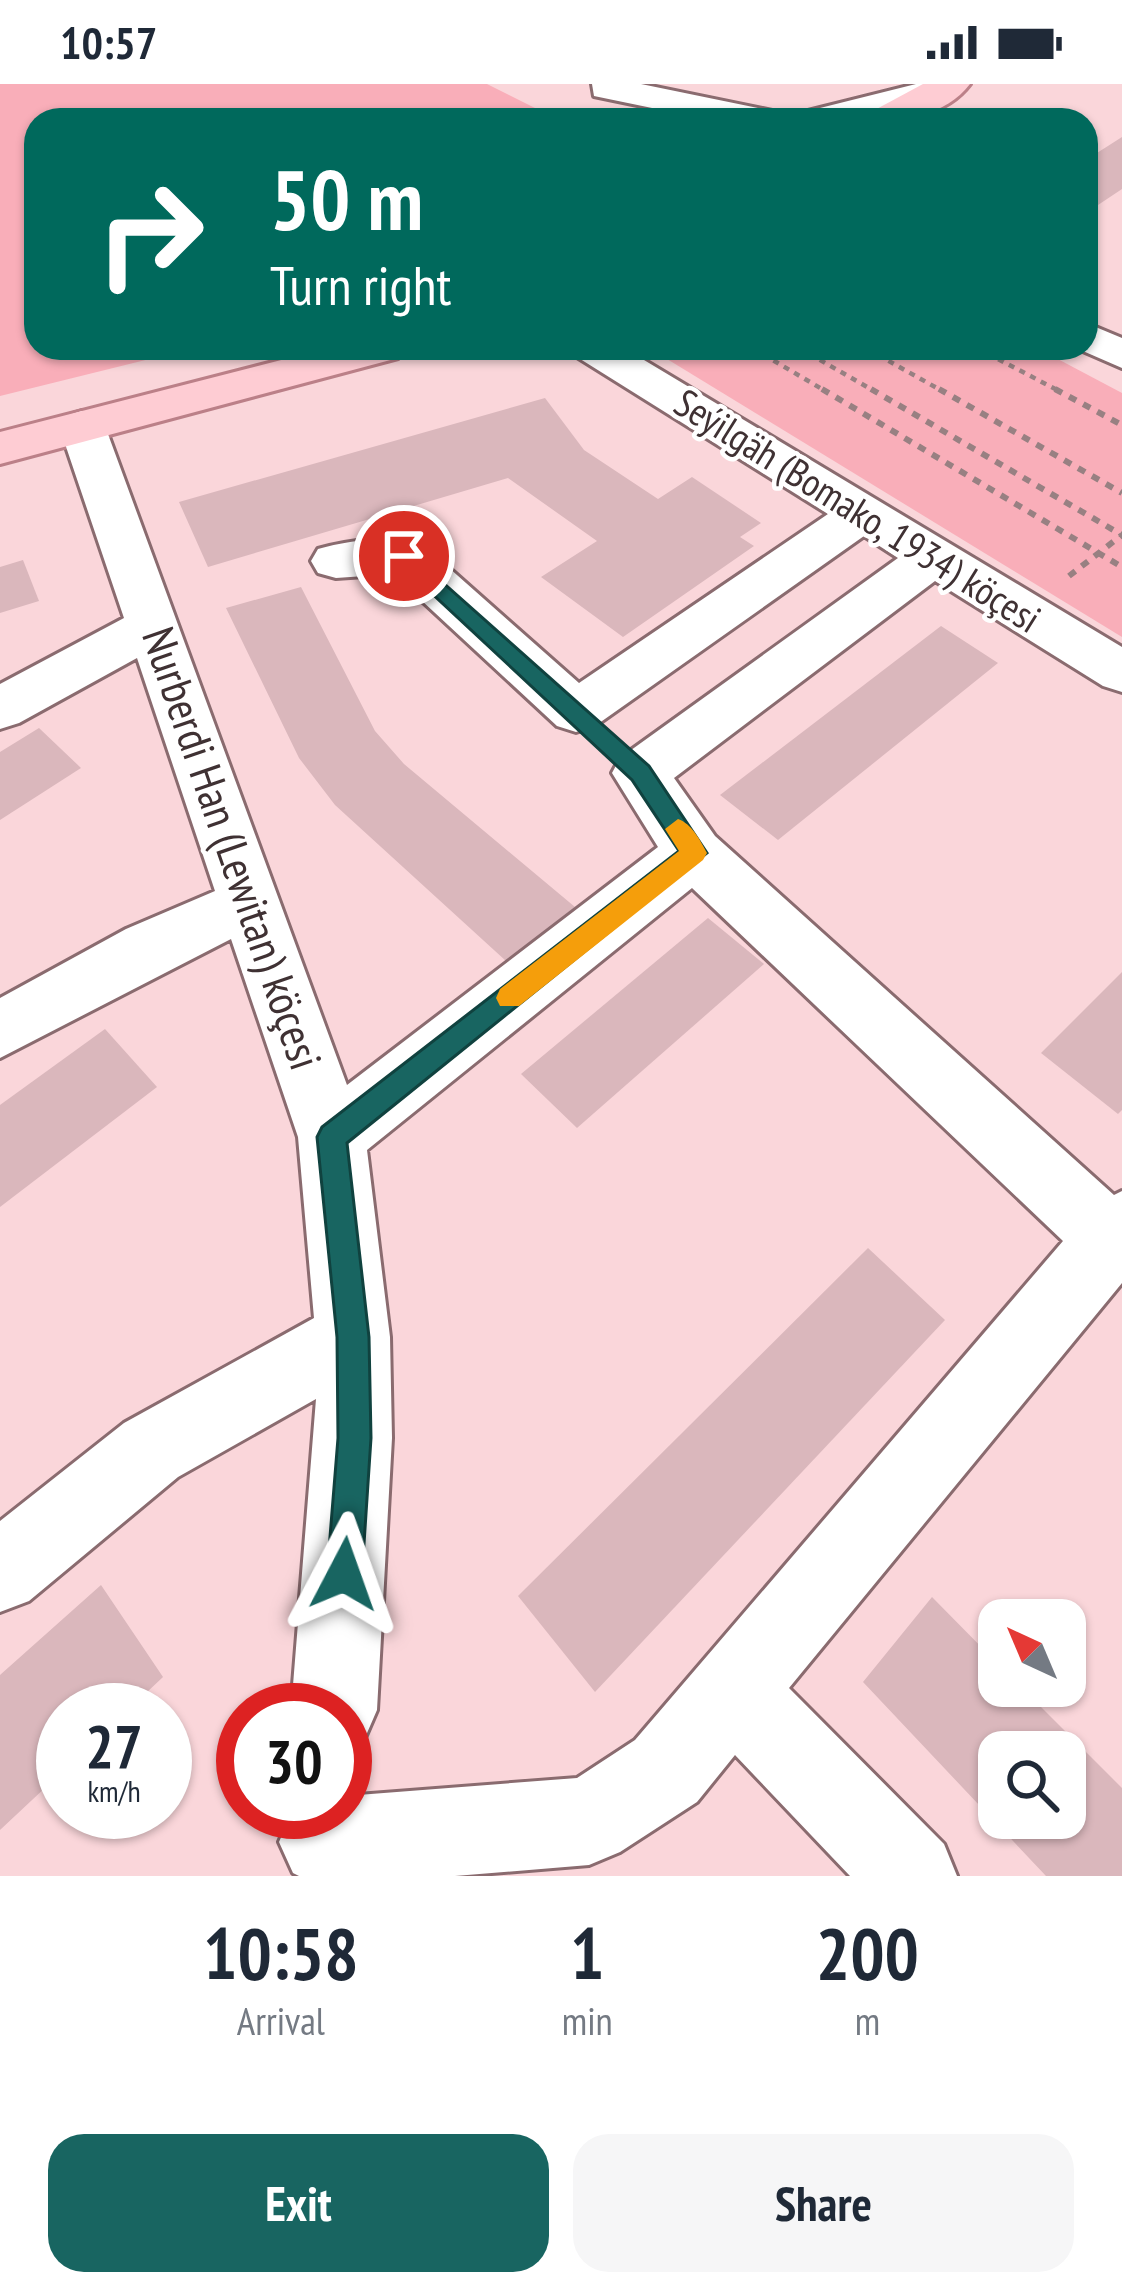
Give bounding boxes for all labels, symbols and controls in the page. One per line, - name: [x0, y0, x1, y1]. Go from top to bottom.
- text: 10:57: [60, 13, 157, 71]
- text: 50 m: [270, 144, 423, 253]
- icon: right: [72, 156, 228, 312]
- text: Turn right: [270, 250, 451, 320]
- street label: Seýilgäh (Bomako, 1934) köçesi: [666, 377, 1050, 643]
- pin: [353, 505, 455, 607]
- icon: arrive: [371, 523, 437, 589]
- street label: Nurberdi Han (Lewitan) köçesi: [130, 619, 336, 1077]
- position arrow: [281, 1511, 407, 1637]
- north arrow: [978, 1599, 1086, 1707]
- map controls: [978, 1599, 1086, 1839]
- speed limit sign: 30: [216, 1683, 372, 1839]
- text: 27: [85, 1707, 143, 1785]
- button: search: [978, 1731, 1086, 1839]
- text: km/h: [87, 1771, 141, 1810]
- text: 10:58: [203, 1906, 359, 1999]
- text: 1: [570, 1906, 604, 1999]
- text: 200: [816, 1906, 919, 1999]
- text: Arrival: [237, 1995, 325, 2046]
- text: min: [562, 1995, 613, 2046]
- text: m: [855, 1995, 880, 2046]
- button: Exit: [48, 2134, 549, 2272]
- button: Share: [573, 2134, 1074, 2272]

